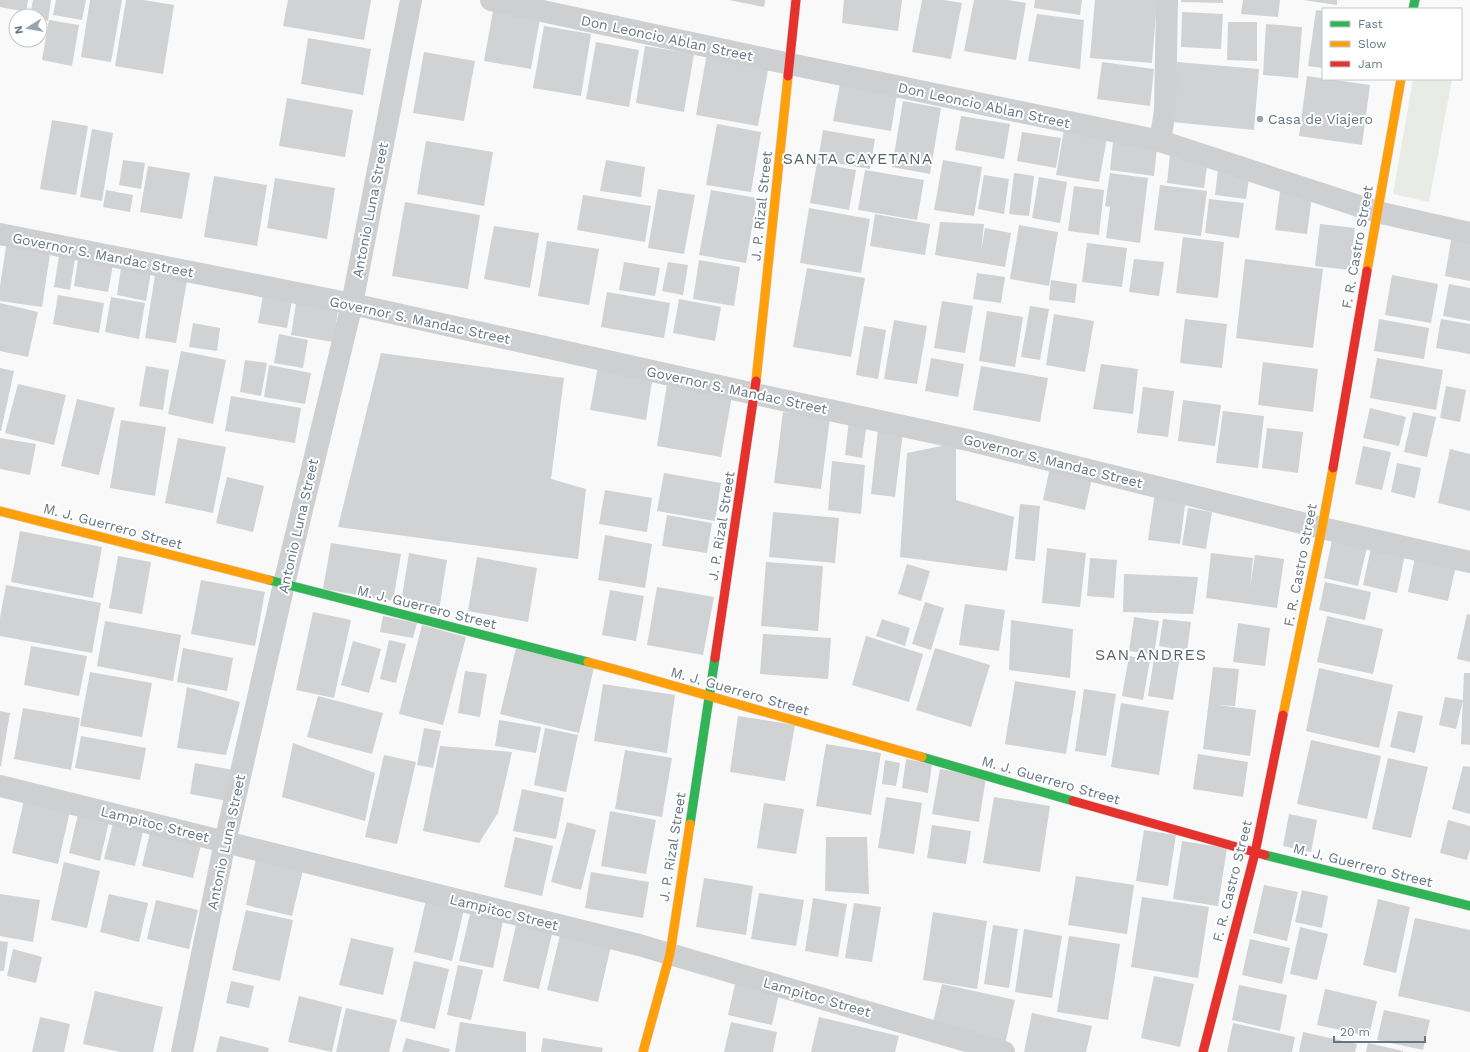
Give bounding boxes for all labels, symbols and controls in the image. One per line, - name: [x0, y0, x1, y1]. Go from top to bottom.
- north arrow: [8, 8, 48, 48]
- legend: [1322, 8, 1462, 80]
- street label: Don Leoncio Ablan Street: [580, 12, 754, 64]
- text: Fast: [1358, 17, 1383, 31]
- text: N: [12, 25, 26, 35]
- text: Slow: [1358, 37, 1386, 51]
- text: Jam: [1358, 57, 1383, 71]
- street label: Don Leoncio Ablan Street: [897, 79, 1071, 131]
- place label: Casa de Viajero: [1268, 111, 1373, 127]
- marker: Casa de Viajero: [1255, 114, 1265, 124]
- street label: Antonio Luna Street: [349, 141, 391, 279]
- district label: SANTA CAYETANA: [783, 149, 933, 168]
- street label: J. P. Rizal Street: [747, 150, 775, 262]
- street label: F. R. Castro Street: [1338, 184, 1376, 310]
- street label: Governor S. Mandac Street: [11, 230, 195, 280]
- street label: Governor S. Mandac Street: [328, 293, 512, 347]
- street label: Governor S. Mandac Street: [645, 363, 829, 417]
- street label: Governor S. Mandac Street: [962, 431, 1144, 491]
- street label: Antonio Luna Street: [275, 457, 321, 595]
- street label: J. P. Rizal Street: [704, 470, 738, 582]
- street label: M. J. Guerrero Street: [42, 500, 184, 552]
- street label: F. R. Castro Street: [1280, 502, 1320, 628]
- street label: M. J. Guerrero Street: [356, 582, 499, 632]
- district label: SAN ANDRES: [1095, 645, 1207, 664]
- street label: M. J. Guerrero Street: [669, 664, 811, 718]
- street label: M. J. Guerrero Street: [980, 753, 1122, 807]
- street label: Antonio Luna Street: [204, 773, 248, 911]
- street label: J. P. Rizal Street: [655, 791, 689, 903]
- street label: Lampitoc Street: [99, 803, 211, 845]
- street label: F. R. Castro Street: [1209, 818, 1255, 944]
- street label: M. J. Guerrero Street: [1292, 840, 1435, 890]
- street label: Lampitoc Street: [448, 891, 560, 933]
- street label: Lampitoc Street: [761, 974, 873, 1020]
- scale bar: [1334, 1018, 1425, 1044]
- text: 20 m: [1340, 1025, 1370, 1039]

